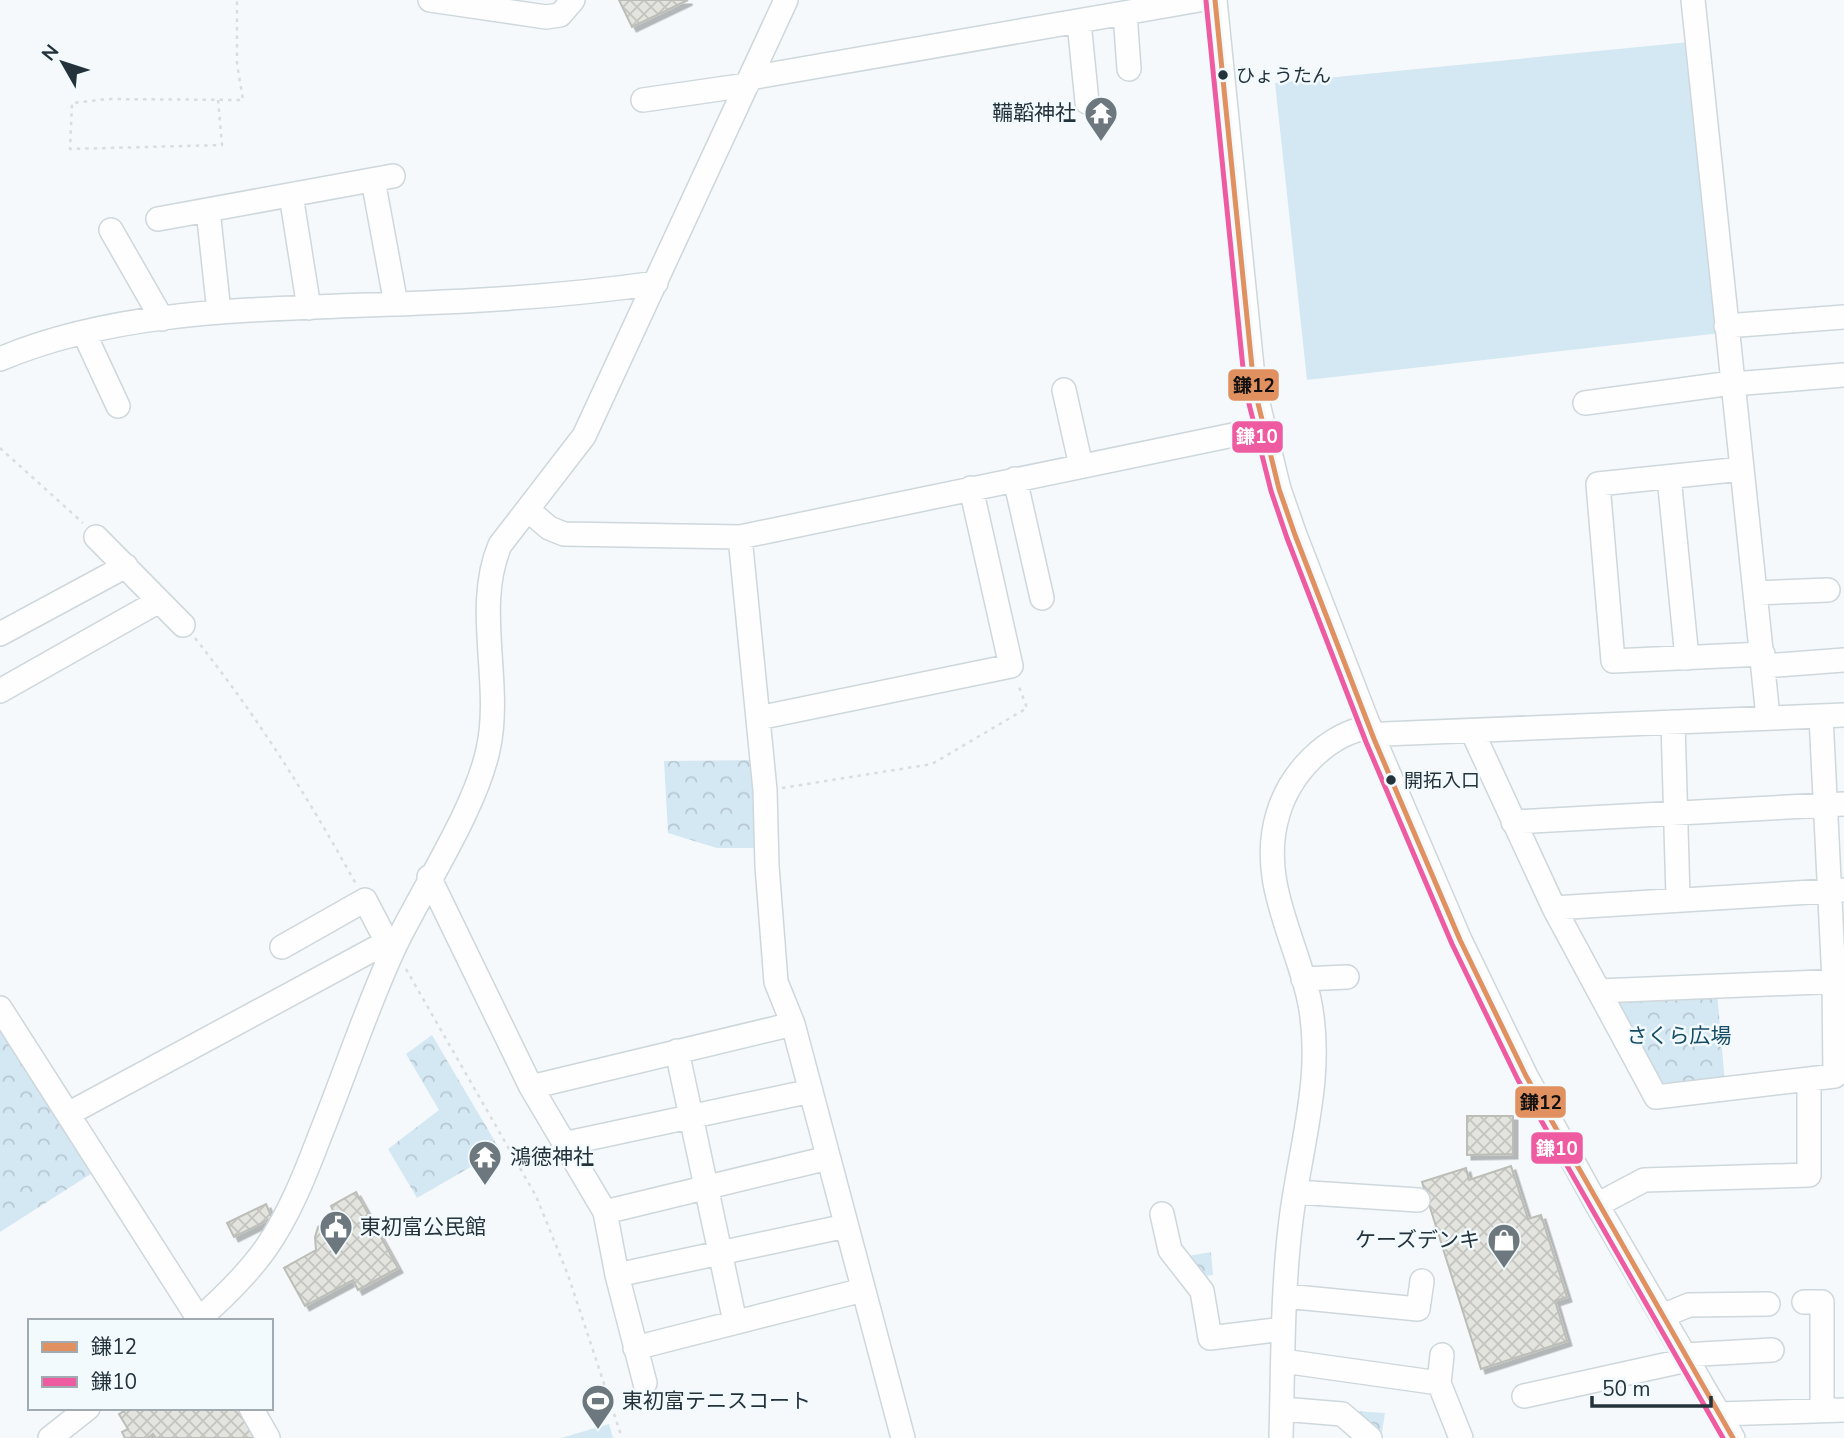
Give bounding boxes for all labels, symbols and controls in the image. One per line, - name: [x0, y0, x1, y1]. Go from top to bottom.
- north arrow: [28, 28, 98, 98]
- text: N: [36, 39, 65, 67]
- place label: ひょうたん: [1236, 63, 1331, 89]
- marker: ひょうたん: [1216, 68, 1230, 82]
- temple icon: 鞴韜神社: [1082, 94, 1120, 143]
- place label: 鞴韜神社: [992, 99, 1076, 127]
- line badge: 鎌12: [1227, 368, 1280, 402]
- text: 鎌12: [1232, 373, 1275, 399]
- line badge: 鎌10: [1231, 420, 1284, 454]
- text: 鎌10: [1235, 424, 1278, 450]
- place label: 開拓入口: [1404, 768, 1480, 794]
- marker: 開拓入口: [1384, 773, 1398, 787]
- park label: さくら広場: [1627, 1022, 1732, 1050]
- line badge: 鎌12: [1514, 1085, 1567, 1119]
- text: 鎌12: [1519, 1090, 1562, 1116]
- line badge: 鎌10: [1530, 1131, 1584, 1165]
- text: 鎌10: [1535, 1136, 1578, 1162]
- temple icon: 鴻徳神社: [466, 1138, 504, 1187]
- place label: 鴻徳神社: [510, 1143, 594, 1171]
- public building icon: 東初富公民館: [317, 1208, 355, 1257]
- place label: 東初富公民館: [360, 1213, 486, 1241]
- shop icon: ケーズデンキ: [1485, 1221, 1523, 1270]
- place label: ケーズデンキ: [1355, 1226, 1480, 1254]
- legend: [28, 1319, 273, 1410]
- text: 鎌12: [91, 1333, 137, 1361]
- scale bar: [1592, 1364, 1711, 1408]
- text: 鎌10: [91, 1368, 137, 1396]
- text: 50 m: [1602, 1375, 1651, 1403]
- sports icon: 東初富テニスコート: [579, 1382, 617, 1431]
- place label: 東初富テニスコート: [622, 1387, 811, 1415]

